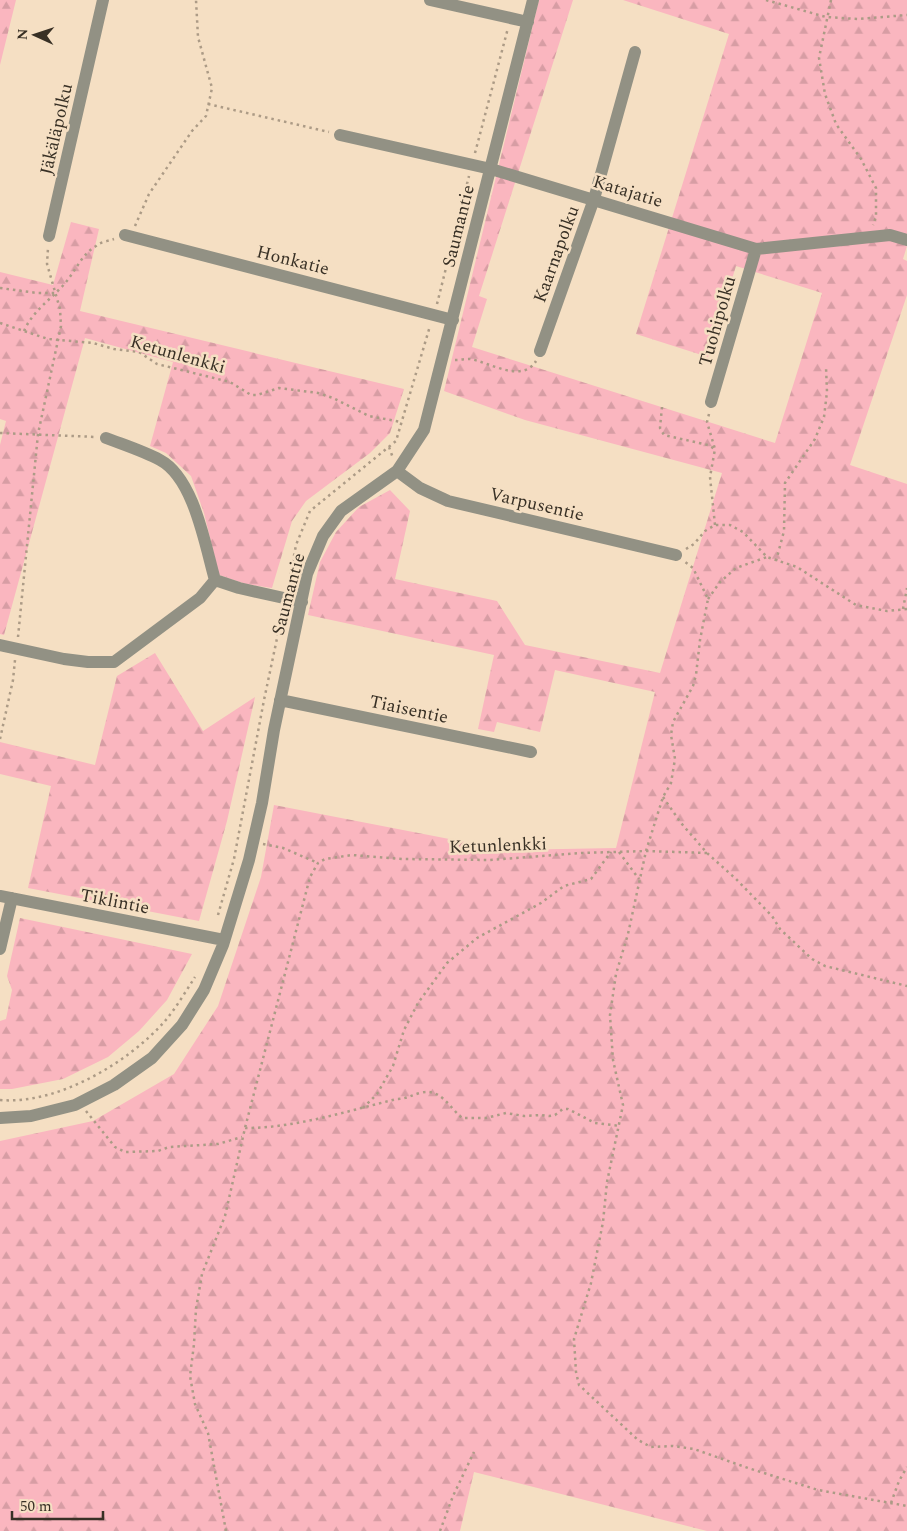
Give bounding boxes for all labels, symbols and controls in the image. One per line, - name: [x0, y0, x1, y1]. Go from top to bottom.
- north arrow: [10, 10, 60, 60]
- text: N: [12, 28, 33, 41]
- street label: Jäkäläpolku: [33, 81, 80, 177]
- street label: Katajatie: [590, 168, 666, 215]
- street label: Saumantie: [435, 182, 482, 270]
- street label: Kaarnapolku: [526, 202, 587, 307]
- street label: Honkatie: [254, 238, 332, 283]
- street label: Tuohipolku: [692, 273, 743, 370]
- street label: Ketunlenkki: [127, 328, 229, 381]
- street label: Varpusentie: [487, 480, 587, 528]
- street label: Saumantie: [265, 550, 312, 638]
- street label: Tiaisentie: [367, 688, 451, 731]
- street label: Ketunlenkki: [449, 830, 547, 861]
- street label: Tiklintie: [78, 882, 152, 921]
- scale bar: [12, 1488, 104, 1520]
- text: 50 m: [20, 1495, 52, 1518]

